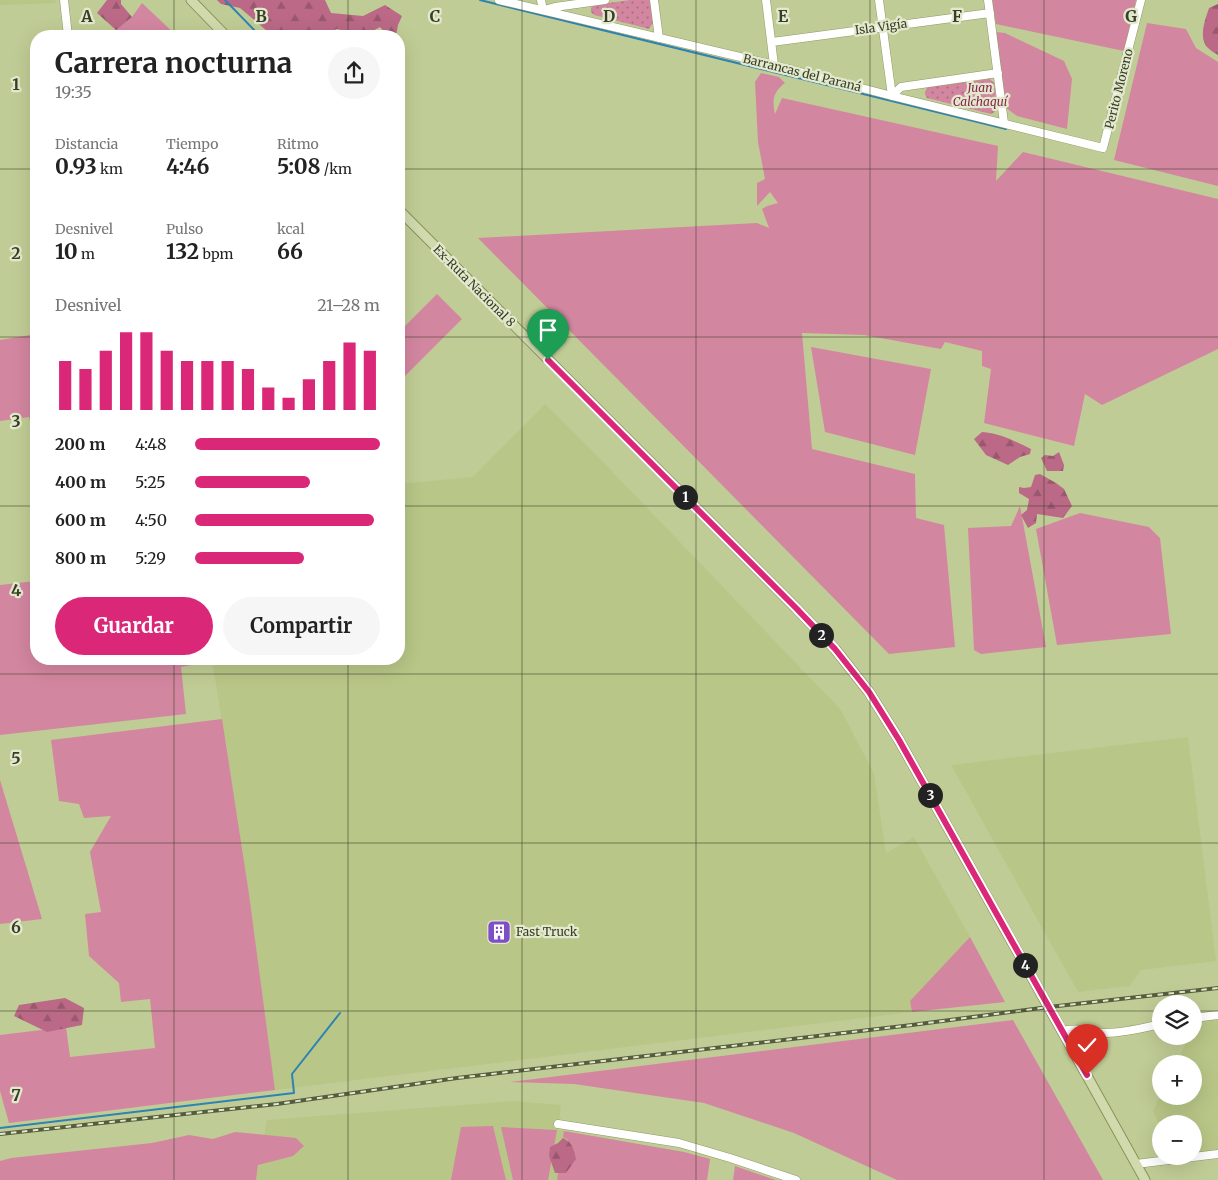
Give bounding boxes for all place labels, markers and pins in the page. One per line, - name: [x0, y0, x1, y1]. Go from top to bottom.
- pin: [527, 309, 569, 360]
- pin: 1: [672, 484, 698, 510]
- pin: 2: [808, 622, 834, 648]
- pin: 3: [918, 782, 942, 808]
- building icon: Fast Truck: [486, 919, 512, 945]
- place label: Fast Truck: [516, 924, 578, 939]
- pin: 4: [1012, 952, 1038, 978]
- pin: [1066, 1024, 1108, 1075]

